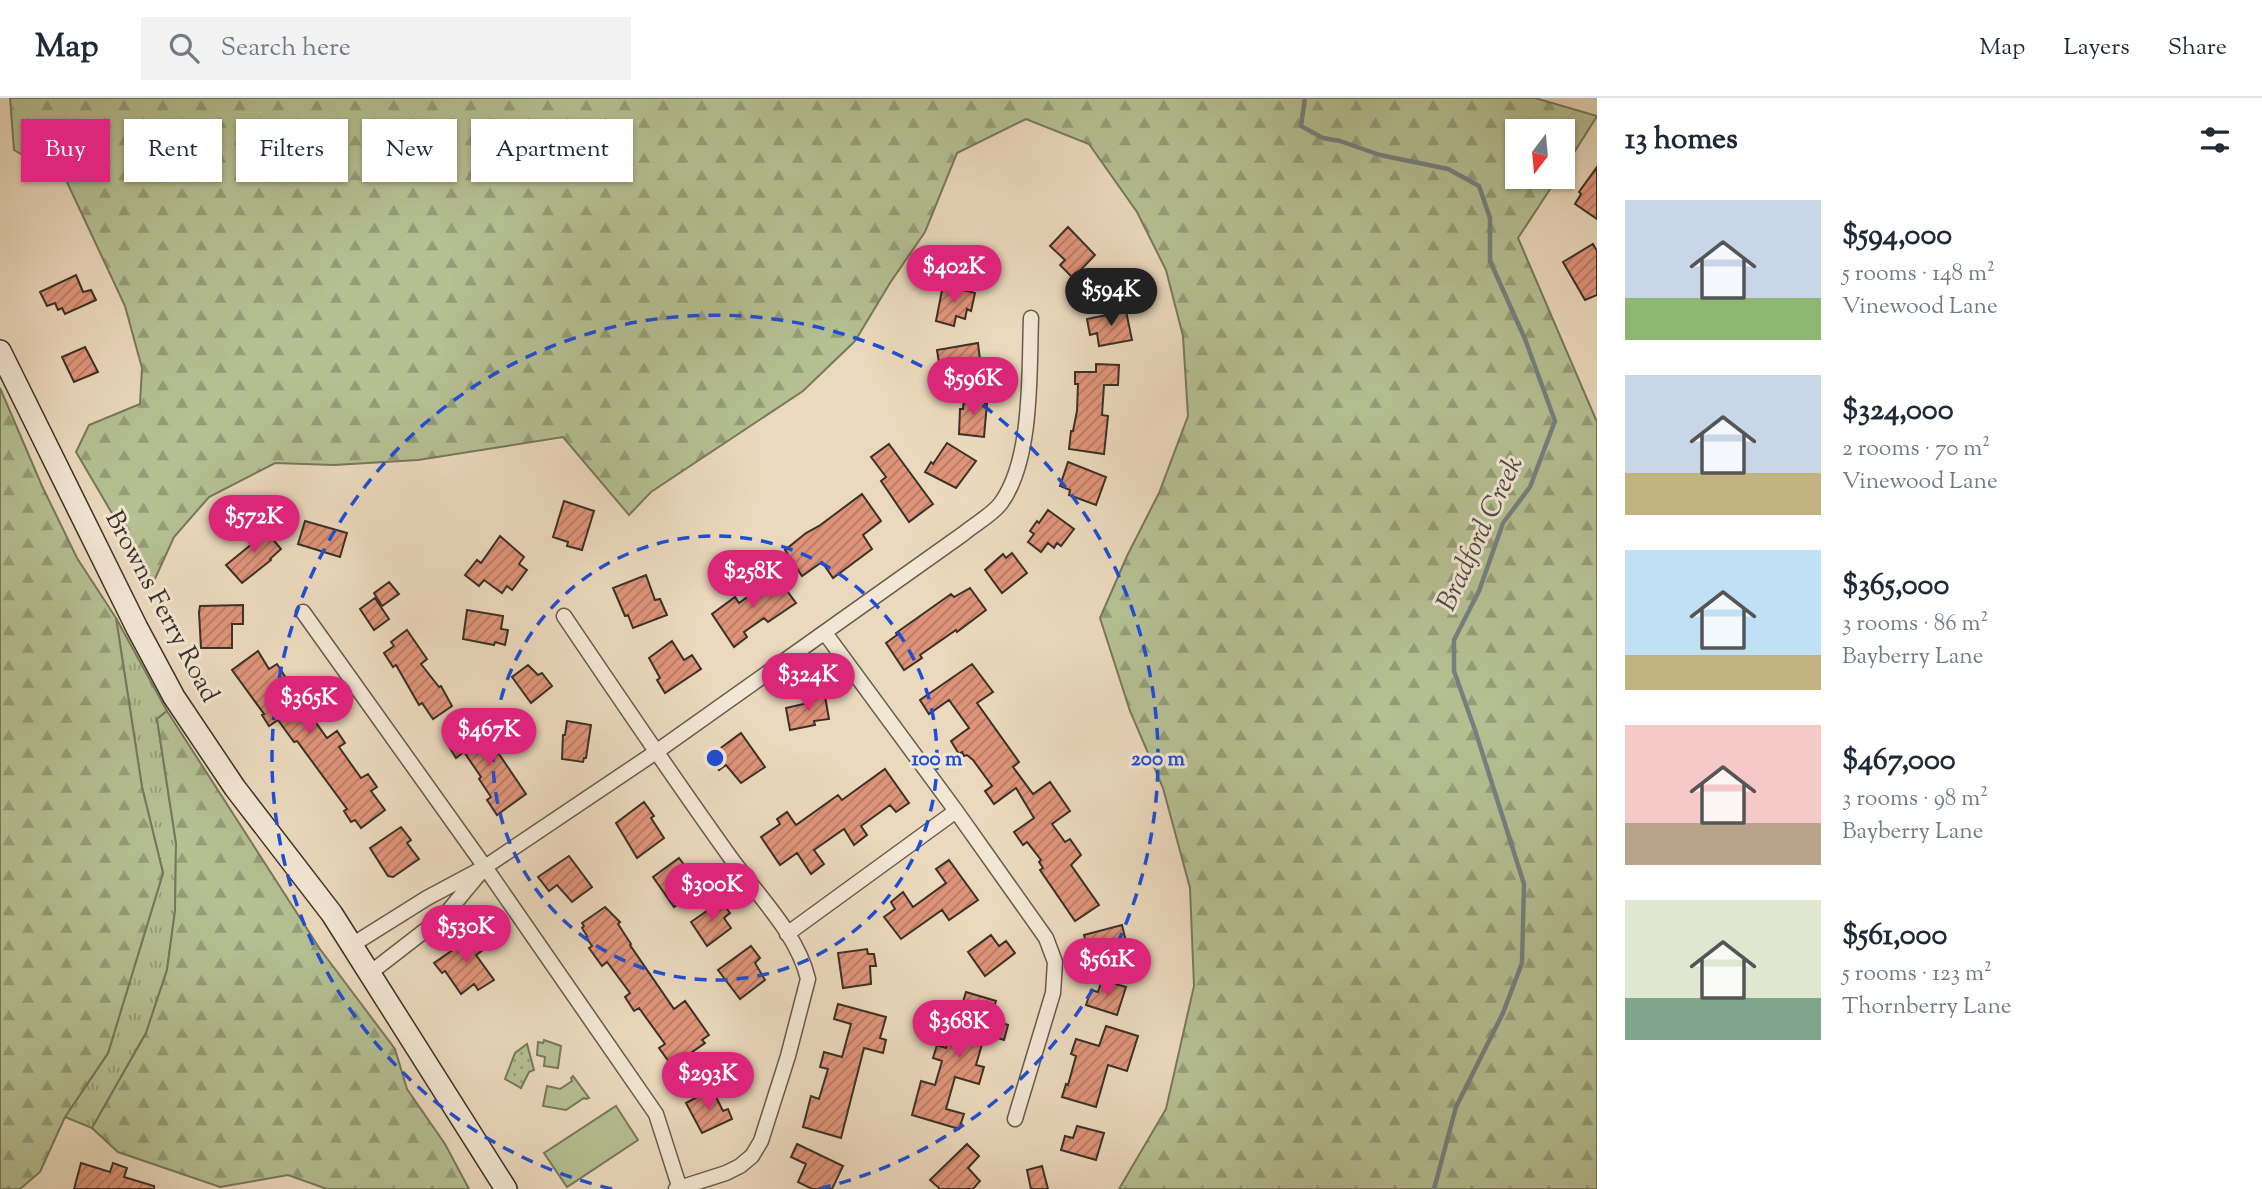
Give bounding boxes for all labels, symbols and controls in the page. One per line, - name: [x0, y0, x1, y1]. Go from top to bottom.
- search box: [141, 17, 631, 80]
- text: Map: [35, 24, 99, 72]
- icon: search: [165, 29, 203, 67]
- text: Search here: [221, 30, 351, 67]
- text: Map: [1979, 31, 2025, 65]
- text: Layers: [2063, 31, 2130, 65]
- text: Share: [2168, 31, 2227, 65]
- chip: Buy: [21, 119, 110, 182]
- chip: Rent: [124, 119, 222, 182]
- chip: Filters: [236, 119, 348, 182]
- chip: New: [362, 119, 457, 182]
- chip: Apartment: [471, 119, 633, 182]
- north arrow: [1505, 119, 1575, 189]
- map controls: [1505, 119, 1575, 189]
- text: 13 homes: [1625, 119, 1738, 162]
- icon: filters: [2196, 121, 2234, 159]
- text: $594,000: [1842, 215, 1952, 258]
- icon: home: [1681, 228, 1765, 312]
- pin: $402K: [905, 246, 1003, 305]
- text: $402K: [923, 251, 986, 284]
- text: 5 rooms · 148 m²: [1842, 258, 1995, 291]
- pin: $594K: [1062, 268, 1160, 328]
- text: $594K: [1081, 274, 1141, 307]
- text: Vinewood Lane: [1842, 291, 1998, 324]
- pin: $596K: [924, 358, 1022, 417]
- text: $596K: [943, 363, 1003, 396]
- text: $324,000: [1842, 390, 1954, 433]
- icon: home: [1681, 403, 1765, 487]
- text: 2 rooms · 70 m²: [1842, 433, 1990, 466]
- water label: Bradford Creek: [1428, 450, 1534, 618]
- text: Vinewood Lane: [1842, 466, 1998, 499]
- pin: $572K: [205, 496, 303, 555]
- text: $572K: [225, 501, 283, 534]
- street label: Browns Ferry Road: [95, 504, 227, 710]
- pin: $258K: [704, 550, 802, 610]
- text: $258K: [723, 556, 783, 589]
- text: $365,000: [1842, 565, 1949, 608]
- icon: home: [1681, 578, 1765, 662]
- text: 3 rooms · 86 m²: [1842, 608, 1988, 641]
- text: Bayberry Lane: [1842, 641, 1983, 674]
- pin: $324K: [759, 654, 857, 713]
- text: $324K: [778, 659, 838, 692]
- pin: $365K: [260, 676, 358, 736]
- text: $365K: [280, 682, 338, 715]
- pin: $467K: [440, 708, 538, 768]
- text: $467K: [457, 714, 521, 747]
- text: $467,000: [1842, 740, 1956, 783]
- text: 100 m: [912, 745, 963, 775]
- text: 200 m: [1131, 745, 1186, 775]
- centre of rings: [703, 746, 727, 770]
- icon: home: [1681, 753, 1765, 837]
- text: 3 rooms · 98 m²: [1842, 783, 1988, 816]
- text: Bayberry Lane: [1842, 816, 1983, 849]
- pin: $300K: [663, 864, 761, 923]
- text: $300K: [681, 869, 743, 902]
- pin: $530K: [417, 906, 515, 965]
- text: $530K: [437, 911, 495, 944]
- text: $561,000: [1842, 915, 1947, 958]
- icon: home: [1681, 928, 1765, 1012]
- pin: $561K: [1058, 939, 1156, 998]
- text: $561K: [1079, 944, 1135, 977]
- text: 5 rooms · 123 m²: [1842, 958, 1992, 991]
- text: Thornberry Lane: [1842, 991, 2011, 1024]
- pin: $368K: [910, 1000, 1008, 1060]
- text: $368K: [929, 1006, 989, 1039]
- pin: $293K: [659, 1052, 757, 1112]
- text: $293K: [678, 1058, 738, 1091]

